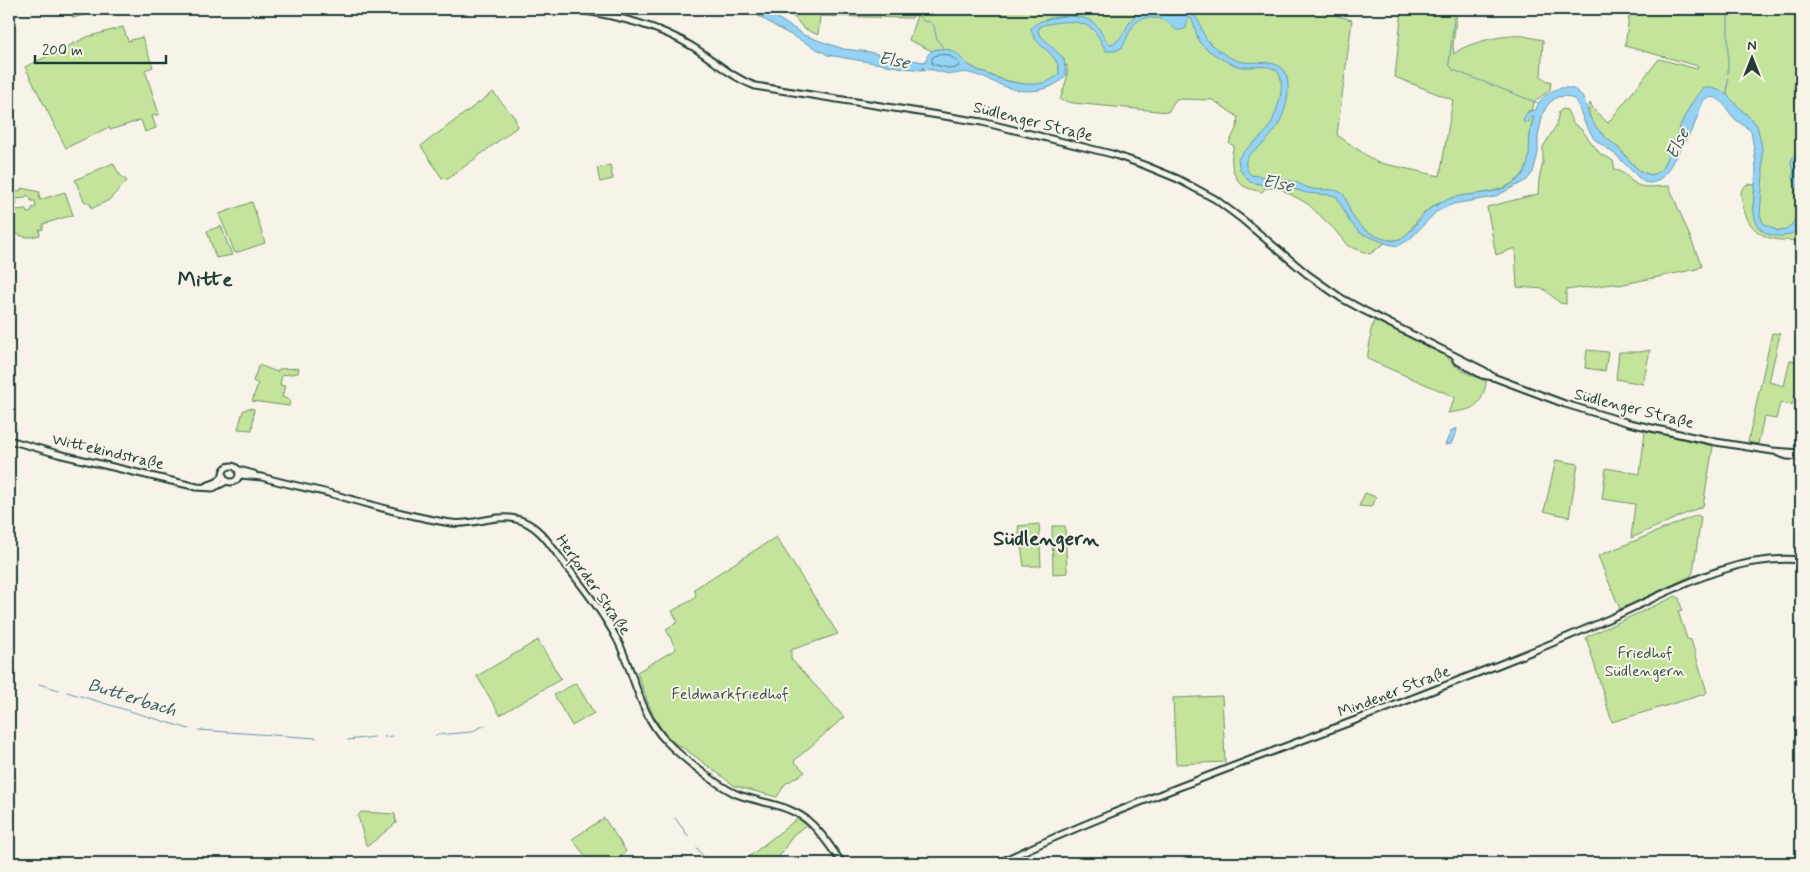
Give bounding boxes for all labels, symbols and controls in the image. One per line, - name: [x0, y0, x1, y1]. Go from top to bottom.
- scale bar: [35, 32, 166, 64]
- north arrow: [1728, 32, 1778, 82]
- text: N: [1747, 37, 1757, 55]
- text: 200 m: [42, 41, 83, 61]
- water label: Else: [876, 46, 912, 76]
- street label: Südlenger Straße: [971, 97, 1095, 147]
- water label: Else: [1660, 124, 1696, 163]
- water label: Else: [1260, 169, 1296, 199]
- district label: Mitte: [177, 266, 233, 294]
- street label: Südlenger Straße: [1572, 384, 1696, 434]
- street label: Wittekindstraße: [50, 429, 166, 475]
- district label: Südlengern: [993, 525, 1099, 553]
- street label: Herforder Straße: [549, 531, 635, 641]
- park label: Friedhof Südlengern: [1605, 643, 1686, 682]
- street label: Mindener Straße: [1335, 661, 1453, 723]
- water label: Butterbach: [85, 673, 180, 723]
- park label: Feldmarkfriedhof: [671, 684, 789, 705]

